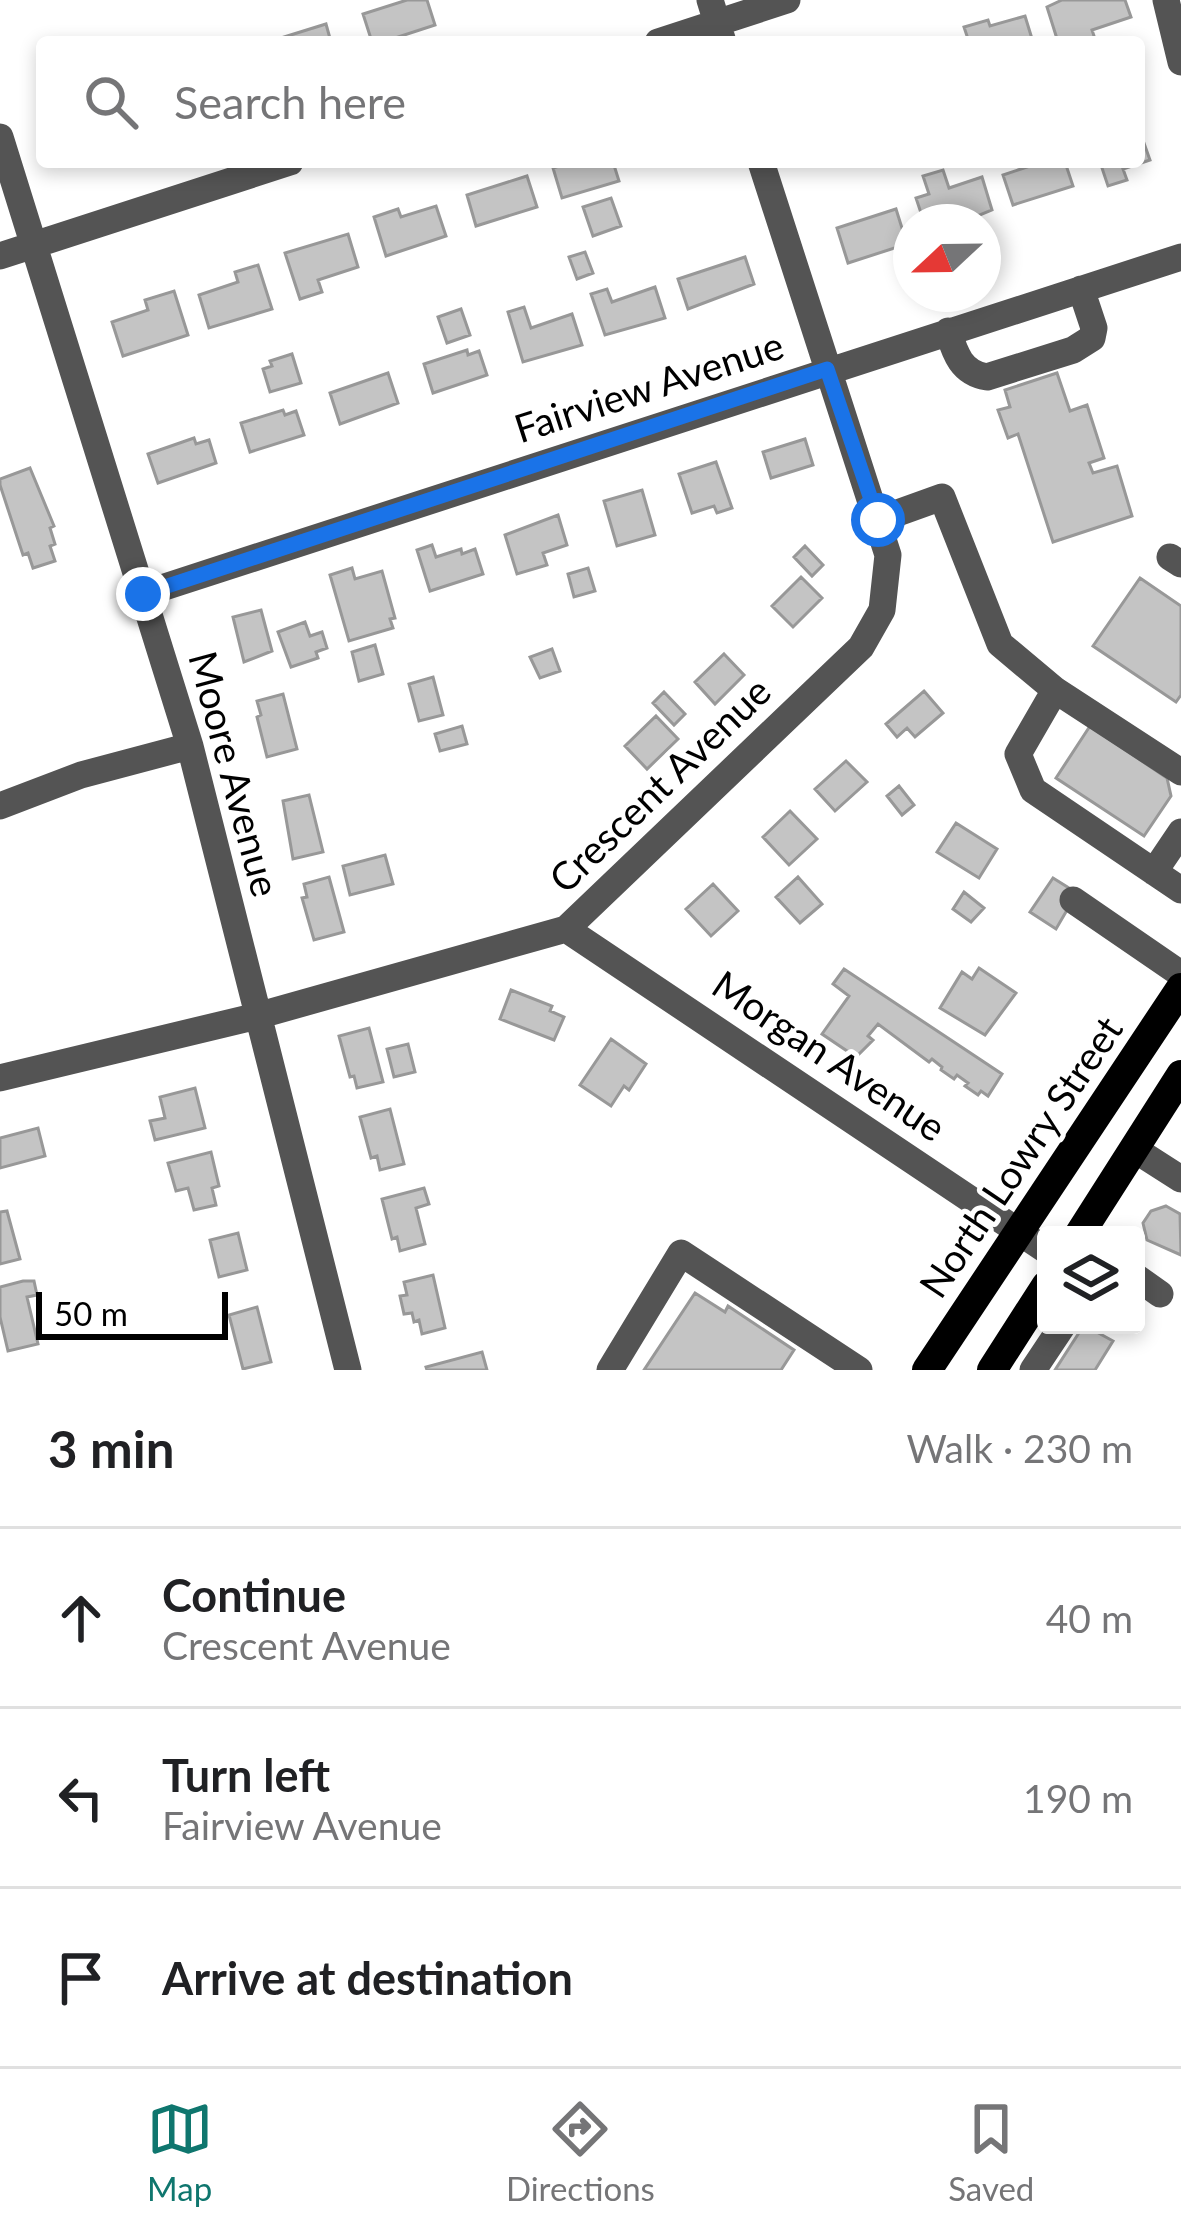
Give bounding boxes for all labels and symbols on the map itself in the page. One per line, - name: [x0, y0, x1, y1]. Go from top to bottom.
- north arrow: [893, 204, 1001, 312]
- street label: Fairview Avenue: [509, 321, 789, 451]
- route start: [851, 493, 905, 547]
- route end: [116, 567, 170, 621]
- street label: Moore Avenue: [180, 646, 290, 901]
- street label: Crescent Avenue: [539, 667, 779, 901]
- street label: Morgan Avenue: [704, 960, 955, 1150]
- street label: North Lowry Street: [909, 1007, 1131, 1305]
- scale bar: [36, 1286, 228, 1339]

